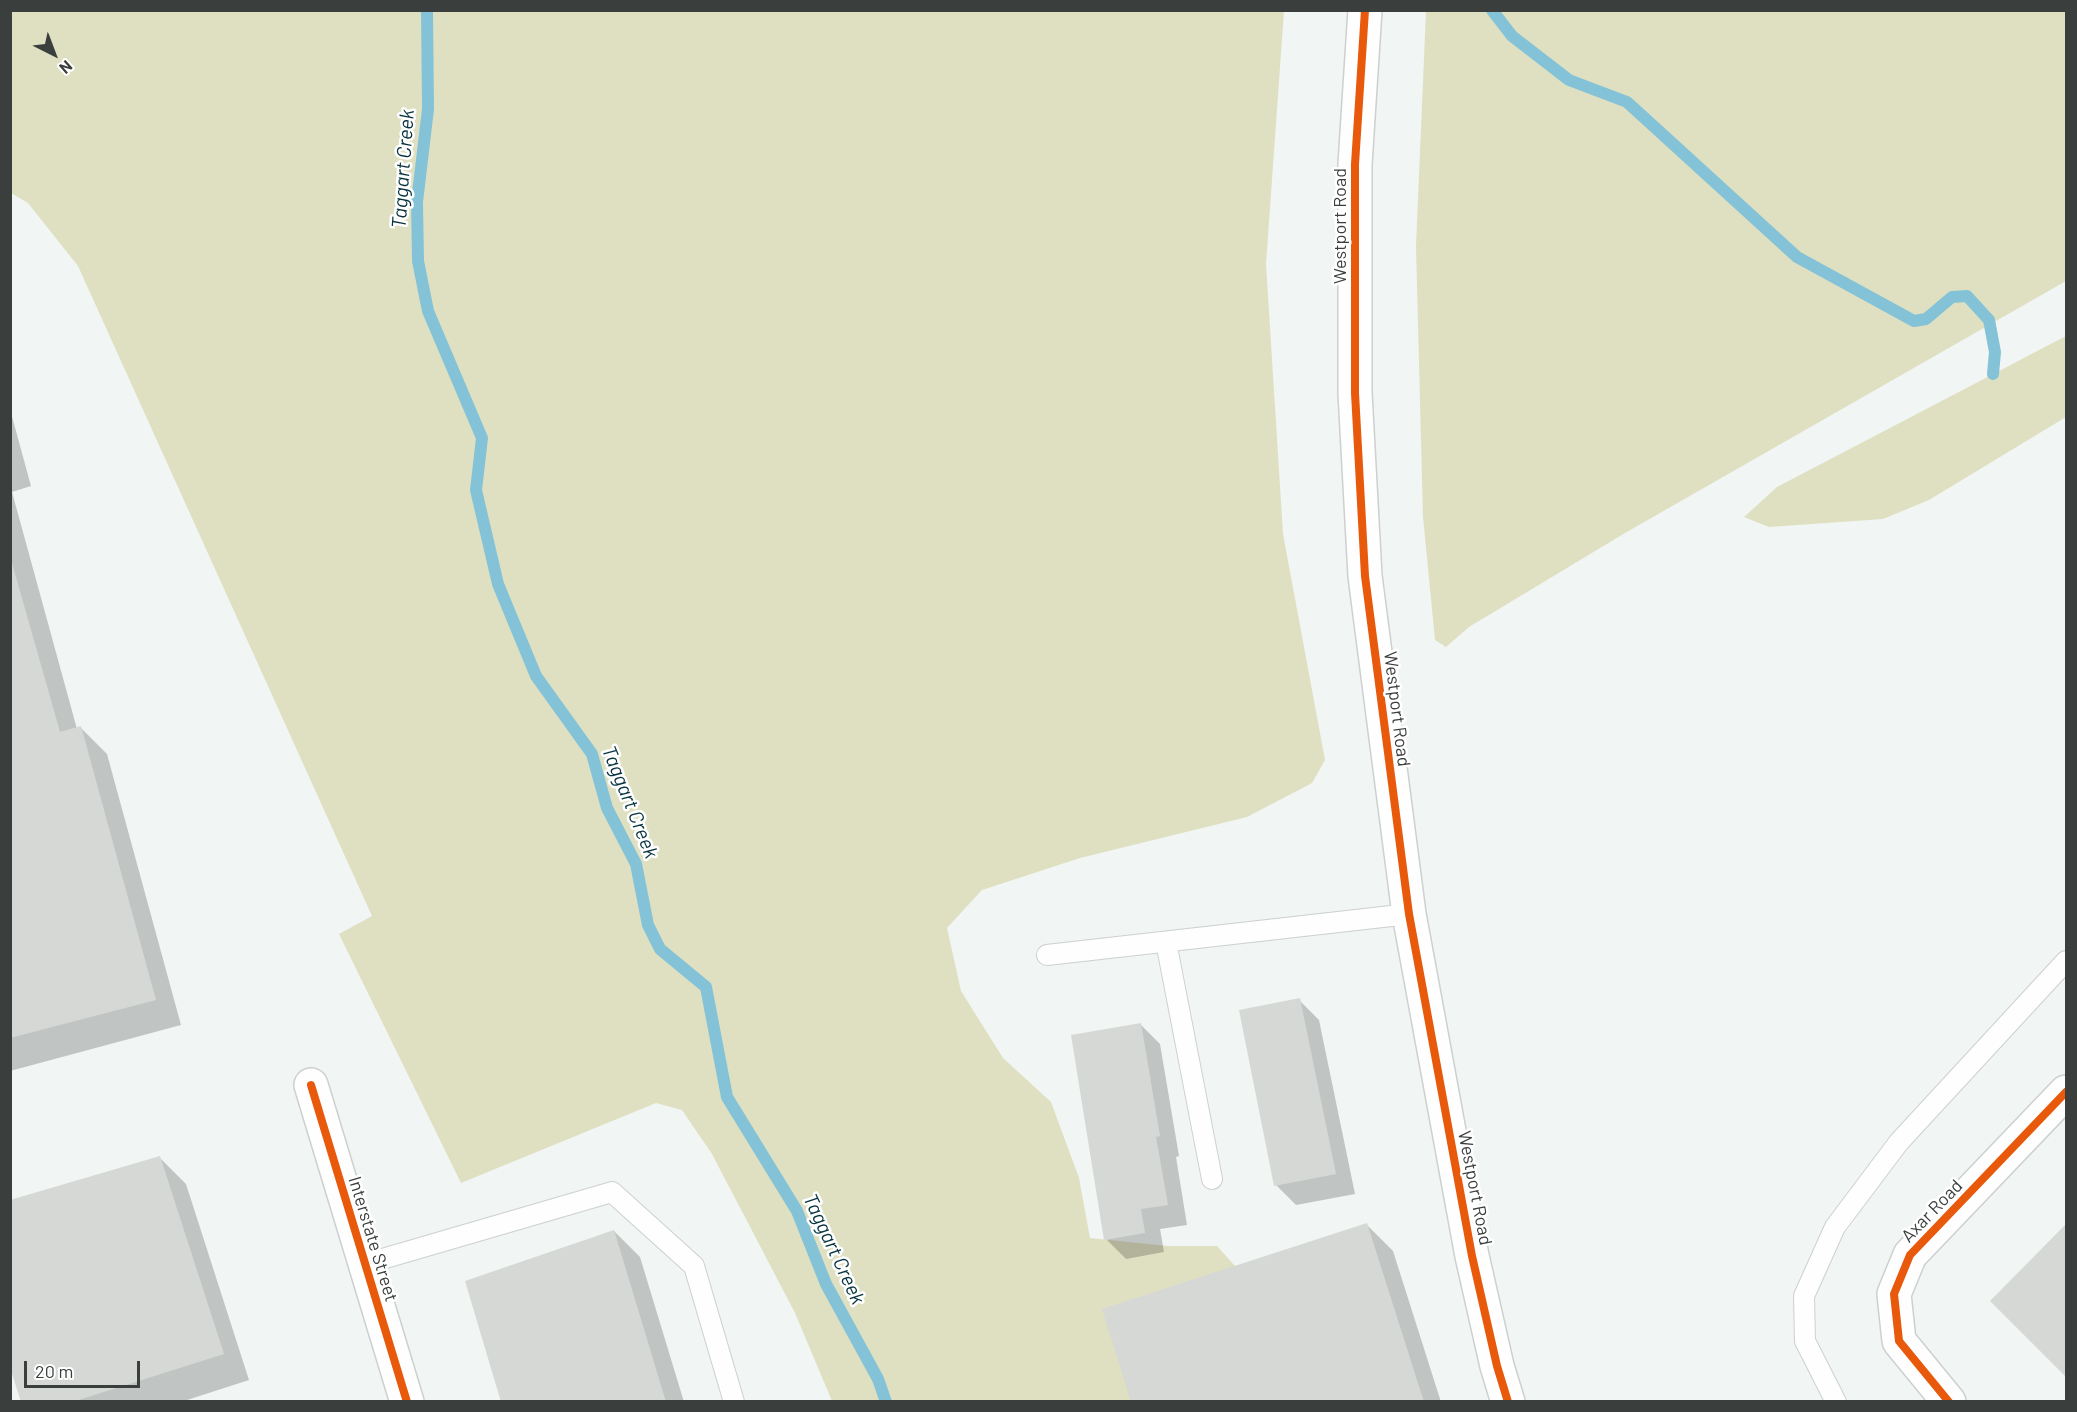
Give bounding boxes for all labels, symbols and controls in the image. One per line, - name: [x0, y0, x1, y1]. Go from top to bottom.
- north arrow: [24, 24, 84, 84]
- text: N: [56, 57, 77, 78]
- water label: Taggart Creek: [387, 109, 419, 229]
- street label: Westport Road: [1329, 168, 1351, 284]
- street label: Westport Road: [1379, 650, 1415, 768]
- water label: Taggart Creek: [597, 742, 663, 862]
- street label: Westport Road: [1453, 1129, 1497, 1247]
- street label: Interstate Street: [344, 1174, 402, 1304]
- street label: Axar Road: [1897, 1175, 1967, 1247]
- water label: Taggart Creek: [798, 1190, 870, 1308]
- scale bar: [27, 1349, 142, 1387]
- text: 20 m: [35, 1360, 73, 1382]

